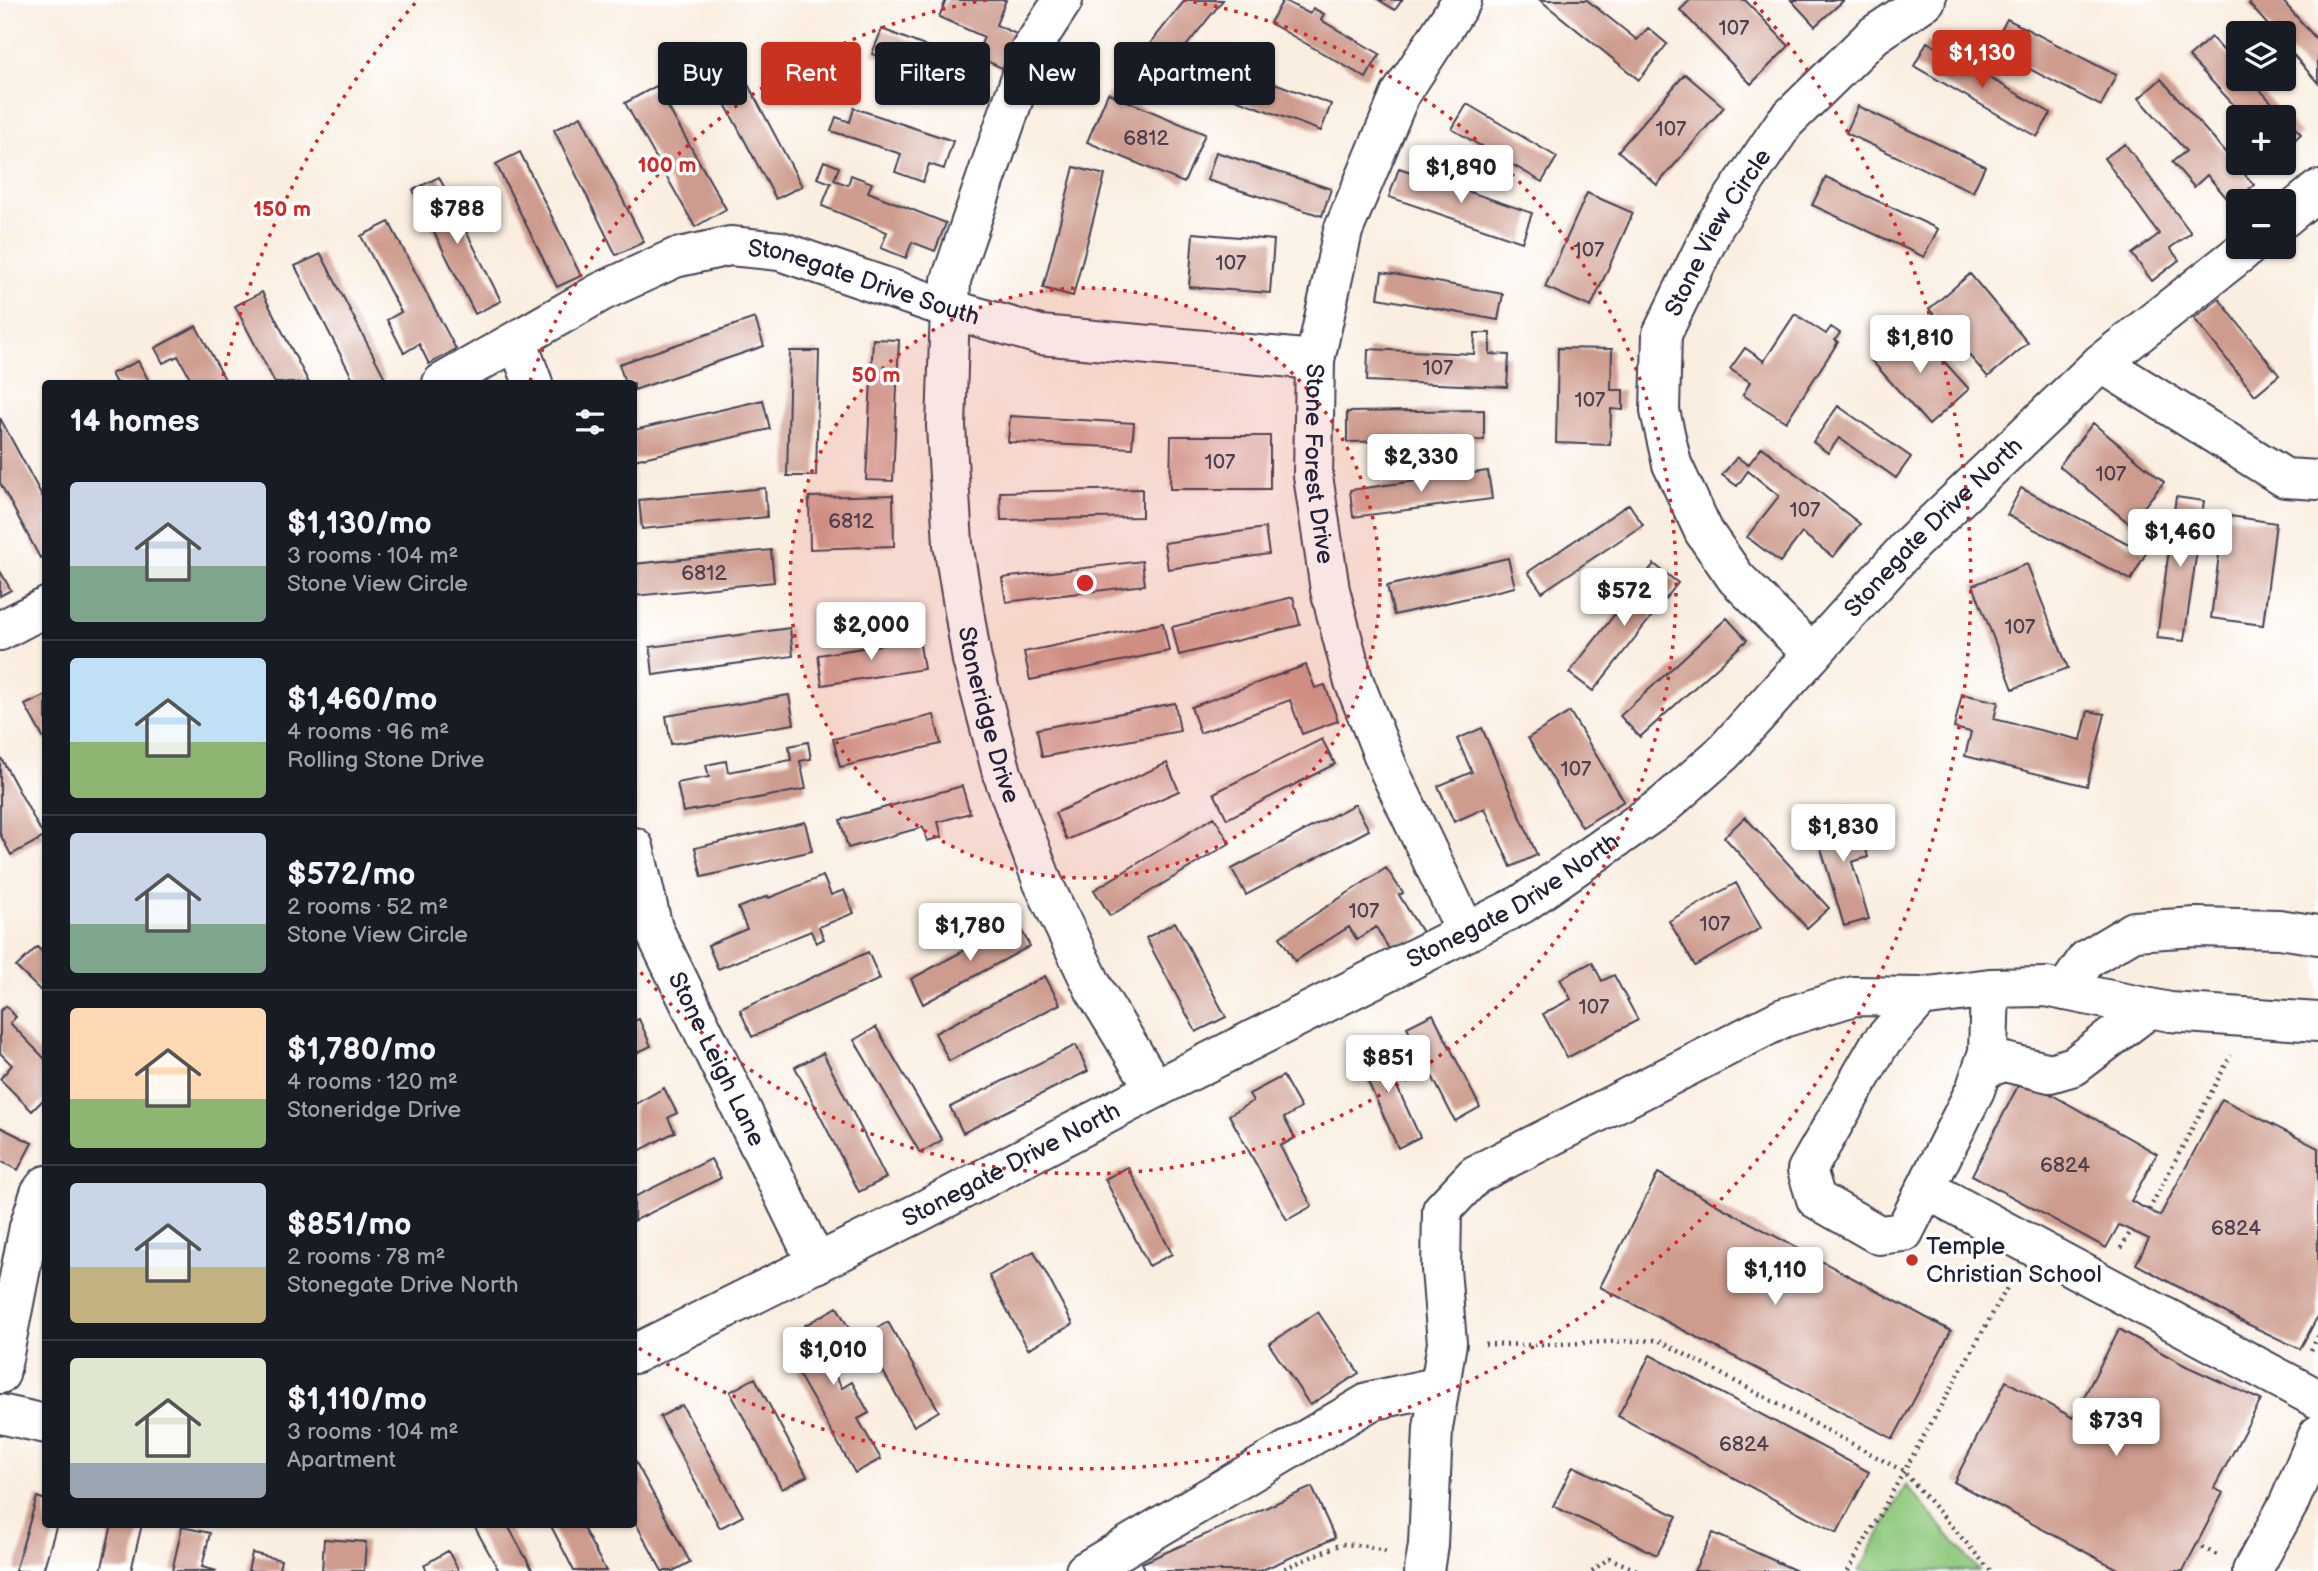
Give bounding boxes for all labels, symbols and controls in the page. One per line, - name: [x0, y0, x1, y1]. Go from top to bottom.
- house number: 107: [1719, 16, 1750, 41]
- map controls: [2226, 21, 2296, 259]
- button: layers: [2226, 21, 2296, 91]
- pin: $1,130: [1925, 31, 2039, 90]
- text: $1,130: [1948, 39, 2016, 67]
- chip: Buy: [658, 42, 747, 105]
- chip: Rent: [761, 42, 861, 105]
- chip: Filters: [875, 42, 990, 105]
- chip: New: [1004, 42, 1100, 105]
- chip: Apartment: [1114, 42, 1275, 105]
- button: +: [2226, 105, 2296, 175]
- house number: 107: [1656, 117, 1687, 142]
- house number: 6812: [1123, 126, 1169, 151]
- street label: Stone View Circle: [1658, 143, 1777, 321]
- pin: $1,890: [1404, 146, 1518, 205]
- text: 100 m: [638, 153, 696, 178]
- text: $1,890: [1425, 154, 1497, 182]
- pin: $788: [416, 187, 498, 246]
- button: −: [2226, 189, 2296, 259]
- text: $788: [429, 195, 485, 223]
- text: 150 m: [253, 197, 311, 222]
- street label: Stonegate Drive South: [747, 233, 983, 331]
- house number: 107: [1574, 238, 1605, 263]
- house number: 107: [1216, 251, 1247, 276]
- pin: $1,810: [1863, 316, 1977, 375]
- text: $1,810: [1886, 324, 1954, 352]
- house number: 107: [1423, 356, 1454, 381]
- text: 50 m: [852, 363, 900, 388]
- street label: Stone Forest Drive: [1298, 363, 1340, 566]
- house number: 107: [1575, 388, 1606, 413]
- icon: filters: [571, 403, 609, 441]
- text: 14 homes: [70, 404, 199, 440]
- street label: Stonegate Drive North: [1838, 431, 2028, 623]
- pin: $2,330: [1364, 434, 1478, 494]
- text: $2,330: [1383, 443, 1459, 471]
- house number: 107: [1205, 450, 1236, 475]
- house number: 107: [2096, 462, 2127, 487]
- house number: 107: [1790, 498, 1821, 523]
- text: $1,130/mo: [287, 506, 432, 542]
- house number: 6812: [828, 509, 874, 534]
- icon: home: [126, 510, 210, 594]
- pin: $1,460: [2123, 510, 2237, 569]
- text: $1,460: [2144, 518, 2216, 546]
- text: 3 rooms · 104 m²: [287, 542, 458, 570]
- house number: 6812: [681, 561, 727, 586]
- pin: $572: [1583, 568, 1665, 628]
- text: Stone View Circle: [287, 570, 468, 598]
- centre of rings: [1073, 571, 1097, 595]
- text: $572: [1597, 577, 1651, 605]
- pin: $2,000: [814, 602, 928, 662]
- text: $2,000: [832, 611, 910, 639]
- house number: 107: [2005, 615, 2036, 640]
- street label: Stoneridge Drive: [952, 624, 1026, 807]
- text: $1,460/mo: [287, 682, 437, 718]
- icon: home: [126, 686, 210, 770]
- text: 4 rooms · 96 m²: [287, 718, 449, 746]
- text: Rolling Stone Drive: [287, 746, 484, 774]
- house number: 107: [1561, 757, 1592, 782]
- pin: $1,830: [1786, 804, 1900, 864]
- text: $1,830: [1807, 813, 1879, 841]
- street label: Stonegate Drive North: [1402, 827, 1624, 974]
- text: $572/mo: [287, 857, 415, 893]
- icon: home: [126, 861, 210, 945]
- text: 2 rooms · 52 m²: [287, 893, 448, 921]
- house number: 107: [1349, 899, 1380, 924]
- pin: $1,780: [913, 904, 1027, 963]
- text: $1,780: [935, 912, 1005, 940]
- house number: 107: [1700, 912, 1731, 937]
- text: Stone View Circle: [287, 921, 468, 949]
- street label: Stone Leigh Lane: [662, 967, 772, 1151]
- house number: 107: [1579, 995, 1610, 1020]
- text: $1,780/mo: [287, 1032, 436, 1068]
- icon: home: [126, 1036, 210, 1120]
- pin: $851: [1347, 1036, 1429, 1095]
- text: $851: [1362, 1044, 1414, 1072]
- text: 4 rooms · 120 m²: [287, 1068, 458, 1096]
- street label: Stonegate Drive North: [897, 1095, 1125, 1233]
- text: Stoneridge Drive: [287, 1096, 461, 1124]
- house number: 6824: [2040, 1153, 2090, 1178]
- text: $851/mo: [287, 1207, 411, 1243]
- icon: home: [126, 1211, 210, 1295]
- house number: 6824: [2211, 1216, 2261, 1241]
- place label: Temple Christian School: [1926, 1232, 2102, 1289]
- text: 2 rooms · 78 m²: [287, 1243, 445, 1271]
- pin: $1,110: [1718, 1248, 1832, 1307]
- marker: Temple Christian School: [1904, 1252, 1920, 1268]
- text: $1,110: [1743, 1256, 1807, 1284]
- text: Stonegate Drive North: [287, 1271, 519, 1299]
- pin: $1,010: [776, 1328, 890, 1387]
- text: $1,010: [799, 1336, 867, 1364]
- text: $1,110/mo: [287, 1382, 427, 1418]
- icon: home: [126, 1386, 210, 1470]
- pin: $739: [2075, 1398, 2157, 1458]
- text: $739: [2089, 1407, 2143, 1435]
- text: 3 rooms · 104 m²: [287, 1418, 458, 1446]
- house number: 6824: [1719, 1432, 1769, 1457]
- text: Apartment: [287, 1446, 396, 1474]

